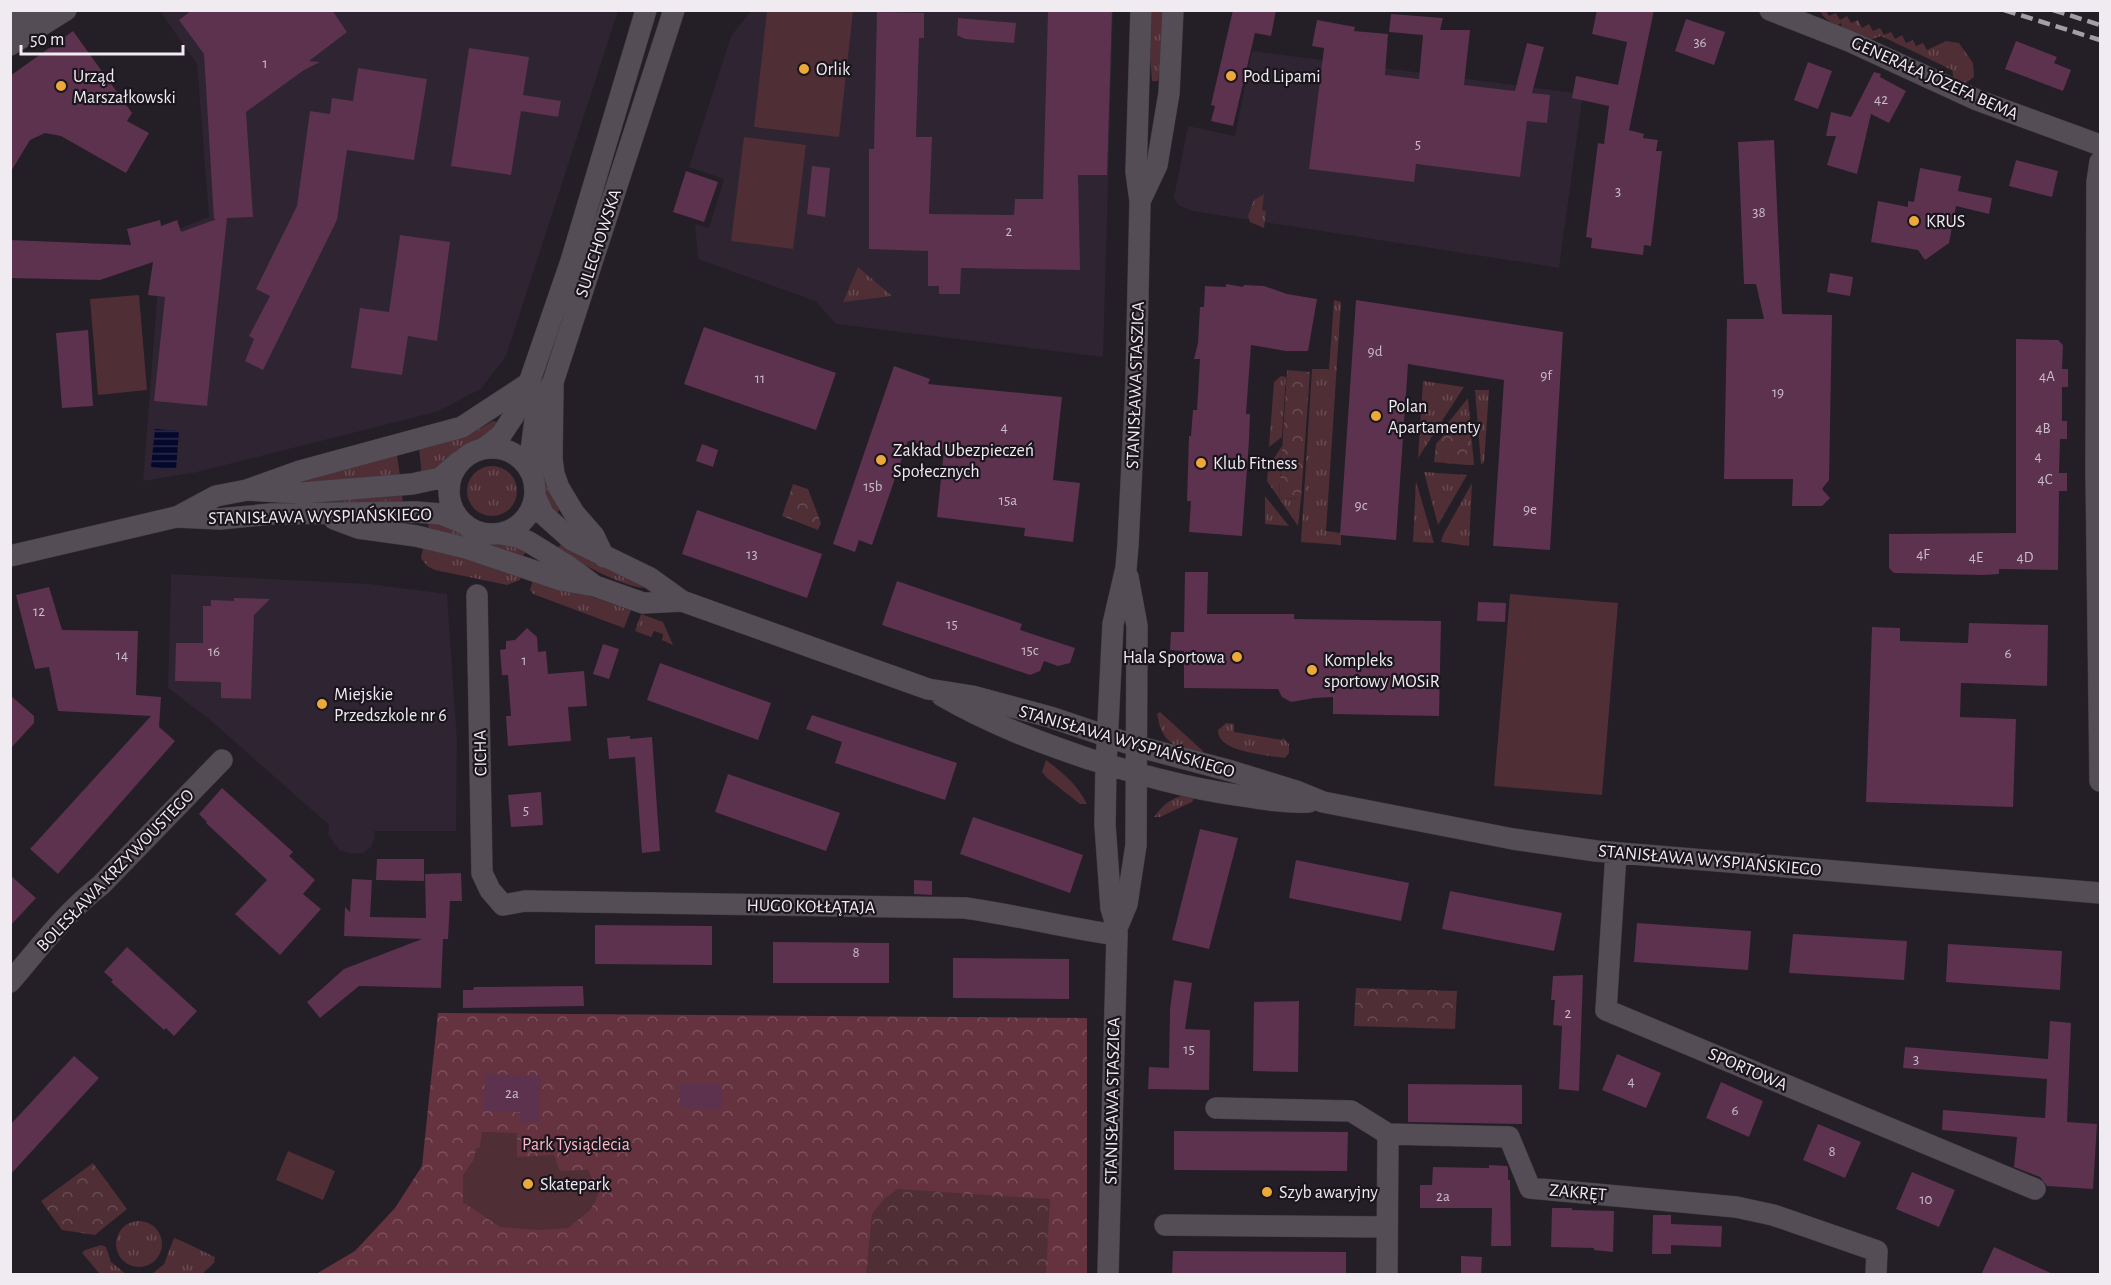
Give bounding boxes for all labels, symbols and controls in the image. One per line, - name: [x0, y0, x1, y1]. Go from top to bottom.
- scale bar: [21, 18, 183, 56]
- text: 50 m: [30, 31, 64, 49]
- street label: GENERAŁA JÓZEFA BEMA: [1848, 31, 2022, 124]
- house number: 36: [1693, 35, 1707, 50]
- house number: 1: [262, 56, 268, 71]
- place label: Orlik: [816, 61, 851, 79]
- marker: Orlik: [797, 62, 811, 76]
- place label: Urząd Marszałkowski: [73, 68, 176, 107]
- place label: Pod Lipami: [1243, 68, 1321, 86]
- marker: Pod Lipami: [1224, 69, 1238, 83]
- marker: Urząd Marszałkowski: [54, 79, 68, 93]
- house number: 42: [1874, 92, 1888, 107]
- house number: 5: [1415, 137, 1421, 152]
- house number: 3: [1615, 184, 1621, 199]
- street label: SULECHOWSKA: [573, 186, 625, 300]
- house number: 38: [1752, 205, 1766, 220]
- place label: KRUS: [1926, 213, 1965, 231]
- marker: KRUS: [1907, 214, 1921, 228]
- house number: 2: [1006, 224, 1013, 239]
- street label: STANISŁAWA STASZICA: [1124, 300, 1148, 469]
- house number: 9d: [1368, 344, 1383, 359]
- house number: 9f: [1540, 368, 1553, 383]
- house number: 4A: [2039, 369, 2055, 384]
- house number: 11: [755, 371, 765, 386]
- house number: 19: [1772, 385, 1784, 400]
- place label: Polan Apartamenty: [1388, 398, 1481, 437]
- marker: Polan Apartamenty: [1369, 409, 1383, 423]
- house number: 4: [1000, 420, 1008, 435]
- house number: 4B: [2035, 421, 2051, 436]
- place label: Zakład Ubezpieczeń Społecznych: [893, 442, 1034, 481]
- house number: 4: [2034, 449, 2042, 464]
- marker: Zakład Ubezpieczeń Społecznych: [874, 453, 888, 467]
- place label: Klub Fitness: [1213, 455, 1298, 473]
- marker: Klub Fitness: [1194, 456, 1208, 470]
- house number: 4C: [2037, 472, 2053, 487]
- house number: 15b: [863, 479, 883, 494]
- house number: 15a: [999, 493, 1017, 508]
- house number: 9c: [1355, 498, 1368, 513]
- house number: 9e: [1523, 502, 1537, 517]
- street label: STANISŁAWA WYSPIAŃSKIEGO: [208, 503, 432, 528]
- house number: 13: [746, 547, 758, 562]
- house number: 4F: [1916, 547, 1930, 562]
- house number: 4E: [1969, 550, 1983, 565]
- house number: 4D: [2017, 550, 2034, 565]
- house number: 12: [33, 604, 45, 619]
- house number: 15: [946, 617, 958, 632]
- house number: 15c: [1021, 643, 1039, 658]
- house number: 16: [208, 644, 220, 659]
- house number: 6: [2004, 646, 2012, 661]
- house number: 14: [116, 648, 128, 663]
- place label: Hala Sportowa: [1123, 649, 1225, 667]
- marker: Hala Sportowa: [1230, 650, 1244, 664]
- place label: Kompleks sportowy MOSiR: [1324, 652, 1440, 691]
- house number: 1: [521, 653, 527, 668]
- marker: Kompleks sportowy MOSiR: [1305, 663, 1319, 677]
- place label: Miejskie Przedszkole nr 6: [334, 686, 447, 725]
- marker: Miejskie Przedszkole nr 6: [315, 697, 329, 711]
- street label: STANISŁAWA WYSPIAŃSKIEGO: [1017, 700, 1238, 781]
- street label: CICHA: [472, 729, 490, 776]
- street label: BOLESŁAWA KRZYWOUSTEGO: [34, 786, 198, 955]
- house number: 5: [523, 803, 529, 818]
- street label: STANISŁAWA WYSPIAŃSKIEGO: [1598, 839, 1822, 880]
- street label: HUGO KOŁŁĄTAJA: [746, 897, 876, 917]
- house number: 8: [852, 945, 860, 960]
- house number: 2: [1565, 1006, 1572, 1021]
- street label: STANISŁAWA STASZICA: [1103, 1016, 1123, 1185]
- house number: 15: [1183, 1042, 1195, 1057]
- street label: SPORTOWA: [1705, 1045, 1790, 1095]
- house number: 3: [1913, 1052, 1919, 1067]
- house number: 4: [1627, 1074, 1635, 1089]
- house number: 2a: [505, 1086, 519, 1101]
- house number: 6: [1731, 1103, 1739, 1118]
- park label: Park Tysiąclecia: [522, 1136, 630, 1154]
- house number: 8: [1828, 1144, 1836, 1159]
- place label: Skatepark: [540, 1176, 610, 1194]
- marker: Skatepark: [521, 1177, 535, 1191]
- street label: ZAKRĘT: [1549, 1182, 1607, 1204]
- place label: Szyb awaryjny: [1279, 1184, 1378, 1202]
- marker: Szyb awaryjny: [1260, 1185, 1274, 1199]
- house number: 2a: [1436, 1189, 1450, 1204]
- house number: 10: [1919, 1192, 1933, 1207]

